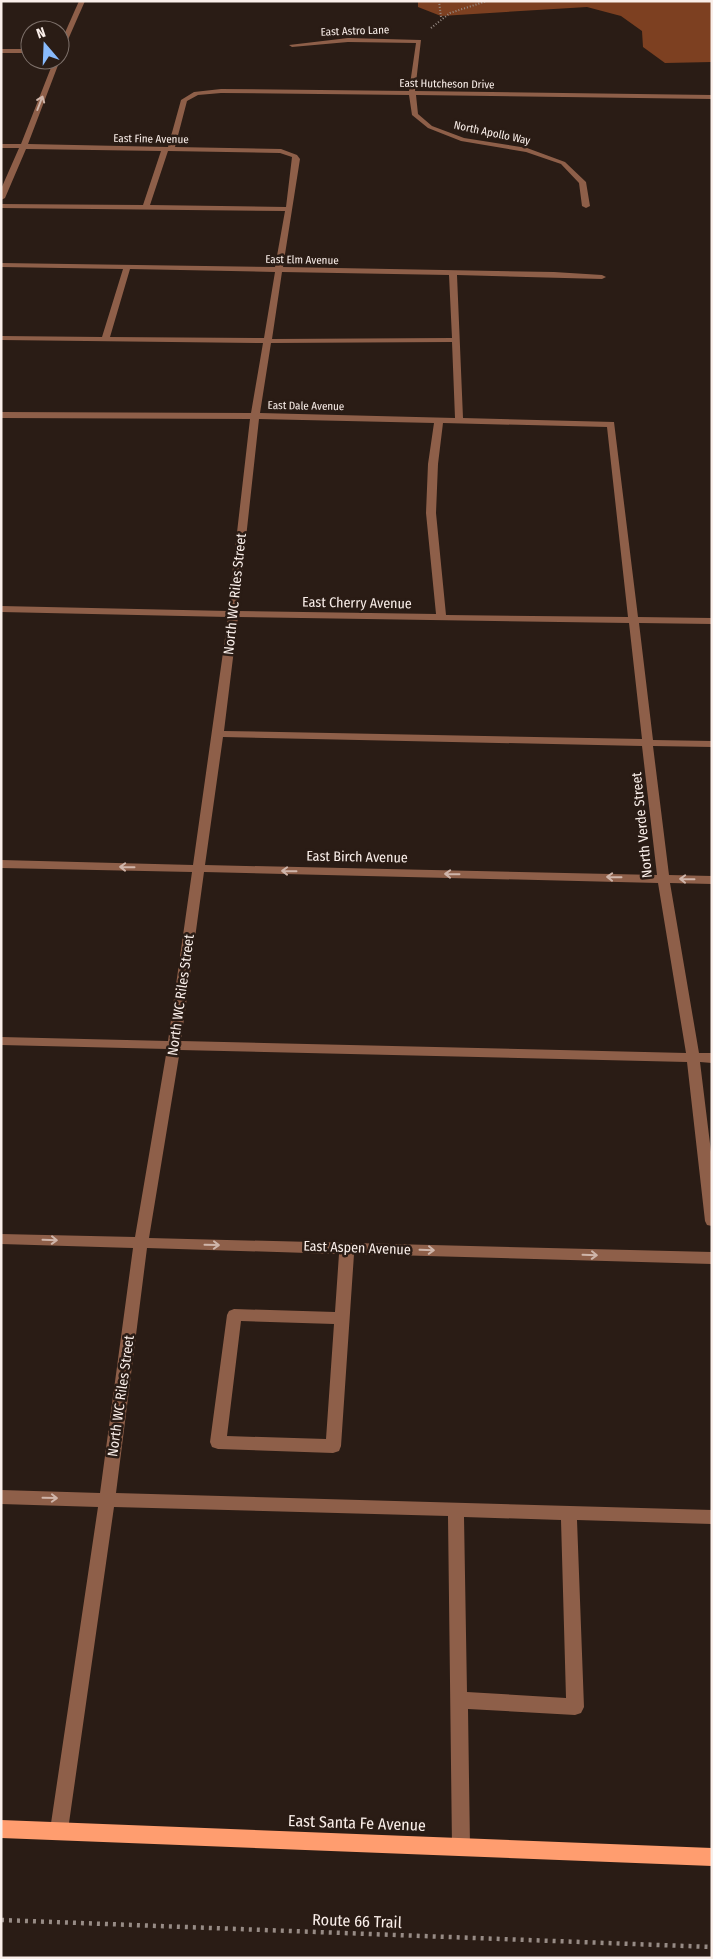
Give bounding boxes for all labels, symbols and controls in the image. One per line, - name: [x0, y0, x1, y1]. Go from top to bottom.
- north arrow: [20, 20, 70, 70]
- street label: East Astro Lane: [320, 23, 390, 39]
- text: N: [34, 24, 48, 43]
- street label: East Hutcheson Drive: [399, 77, 495, 91]
- one-way arrow: [36, 96, 45, 111]
- street label: North Apollo Way: [453, 119, 532, 147]
- street label: East Fine Avenue: [113, 132, 189, 146]
- street label: East Elm Avenue: [265, 253, 339, 267]
- street label: East Dale Avenue: [268, 399, 344, 413]
- street label: North WC Riles Street: [220, 532, 250, 656]
- street label: East Cherry Avenue: [302, 594, 412, 612]
- street label: North Verde Street: [628, 771, 656, 879]
- street label: East Birch Avenue: [306, 848, 408, 866]
- one-way arrow: [119, 862, 136, 872]
- one-way arrow: [282, 866, 298, 875]
- one-way arrow: [444, 869, 460, 879]
- one-way arrow: [607, 873, 623, 882]
- one-way arrow: [680, 874, 696, 884]
- street label: North WC Riles Street: [164, 933, 198, 1057]
- one-way arrow: [42, 1236, 58, 1245]
- street label: East Aspen Avenue: [303, 1238, 411, 1258]
- one-way arrow: [204, 1240, 220, 1249]
- one-way arrow: [419, 1246, 435, 1255]
- one-way arrow: [582, 1250, 598, 1260]
- street label: North WC Riles Street: [104, 1334, 138, 1458]
- one-way arrow: [42, 1494, 58, 1503]
- street label: East Santa Fe Avenue: [288, 1811, 426, 1835]
- street label: Route 66 Trail: [312, 1910, 402, 1932]

